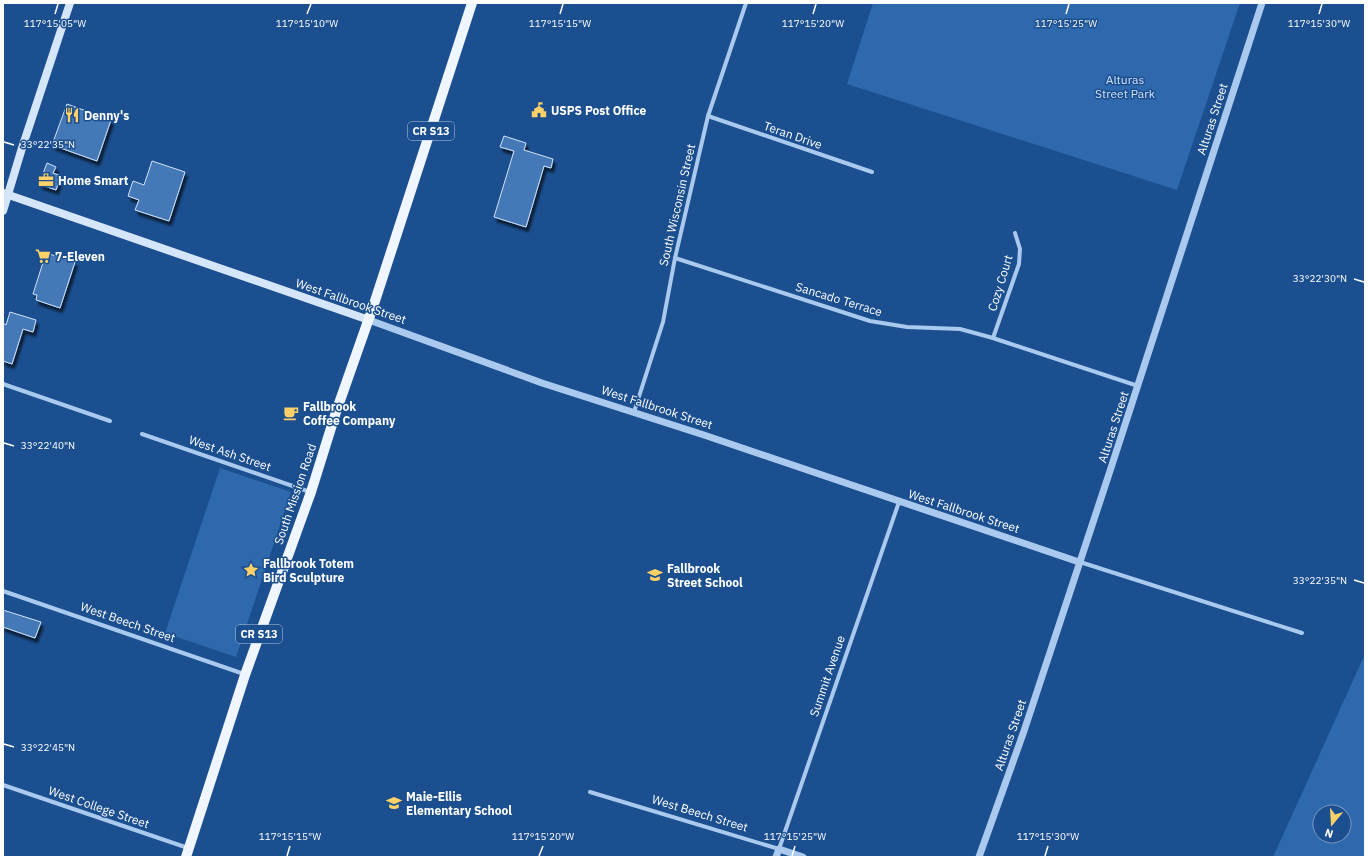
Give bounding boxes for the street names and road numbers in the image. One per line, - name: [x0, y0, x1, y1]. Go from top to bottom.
- street label: Alturas Street: [1193, 81, 1231, 157]
- street label: Teran Drive: [762, 118, 825, 152]
- road number: CR S13: [408, 122, 454, 140]
- street label: South Wisconsin Street: [656, 142, 698, 268]
- street label: Cozy Court: [984, 253, 1016, 313]
- street label: West Fallbrook Street: [294, 275, 408, 327]
- street label: Sancado Terrace: [794, 279, 884, 319]
- street label: West Fallbrook Street: [600, 382, 714, 432]
- street label: Alturas Street: [1094, 389, 1132, 465]
- street label: West Ash Street: [187, 432, 273, 474]
- street label: South Mission Road: [271, 442, 319, 546]
- street label: West Fallbrook Street: [907, 486, 1021, 536]
- street label: West Beech Street: [79, 599, 177, 645]
- road number: CR S13: [236, 625, 282, 643]
- street label: Summit Avenue: [806, 633, 848, 719]
- street label: Alturas Street: [991, 697, 1029, 773]
- street label: West College Street: [47, 783, 151, 831]
- street label: West Beech Street: [650, 791, 750, 835]

